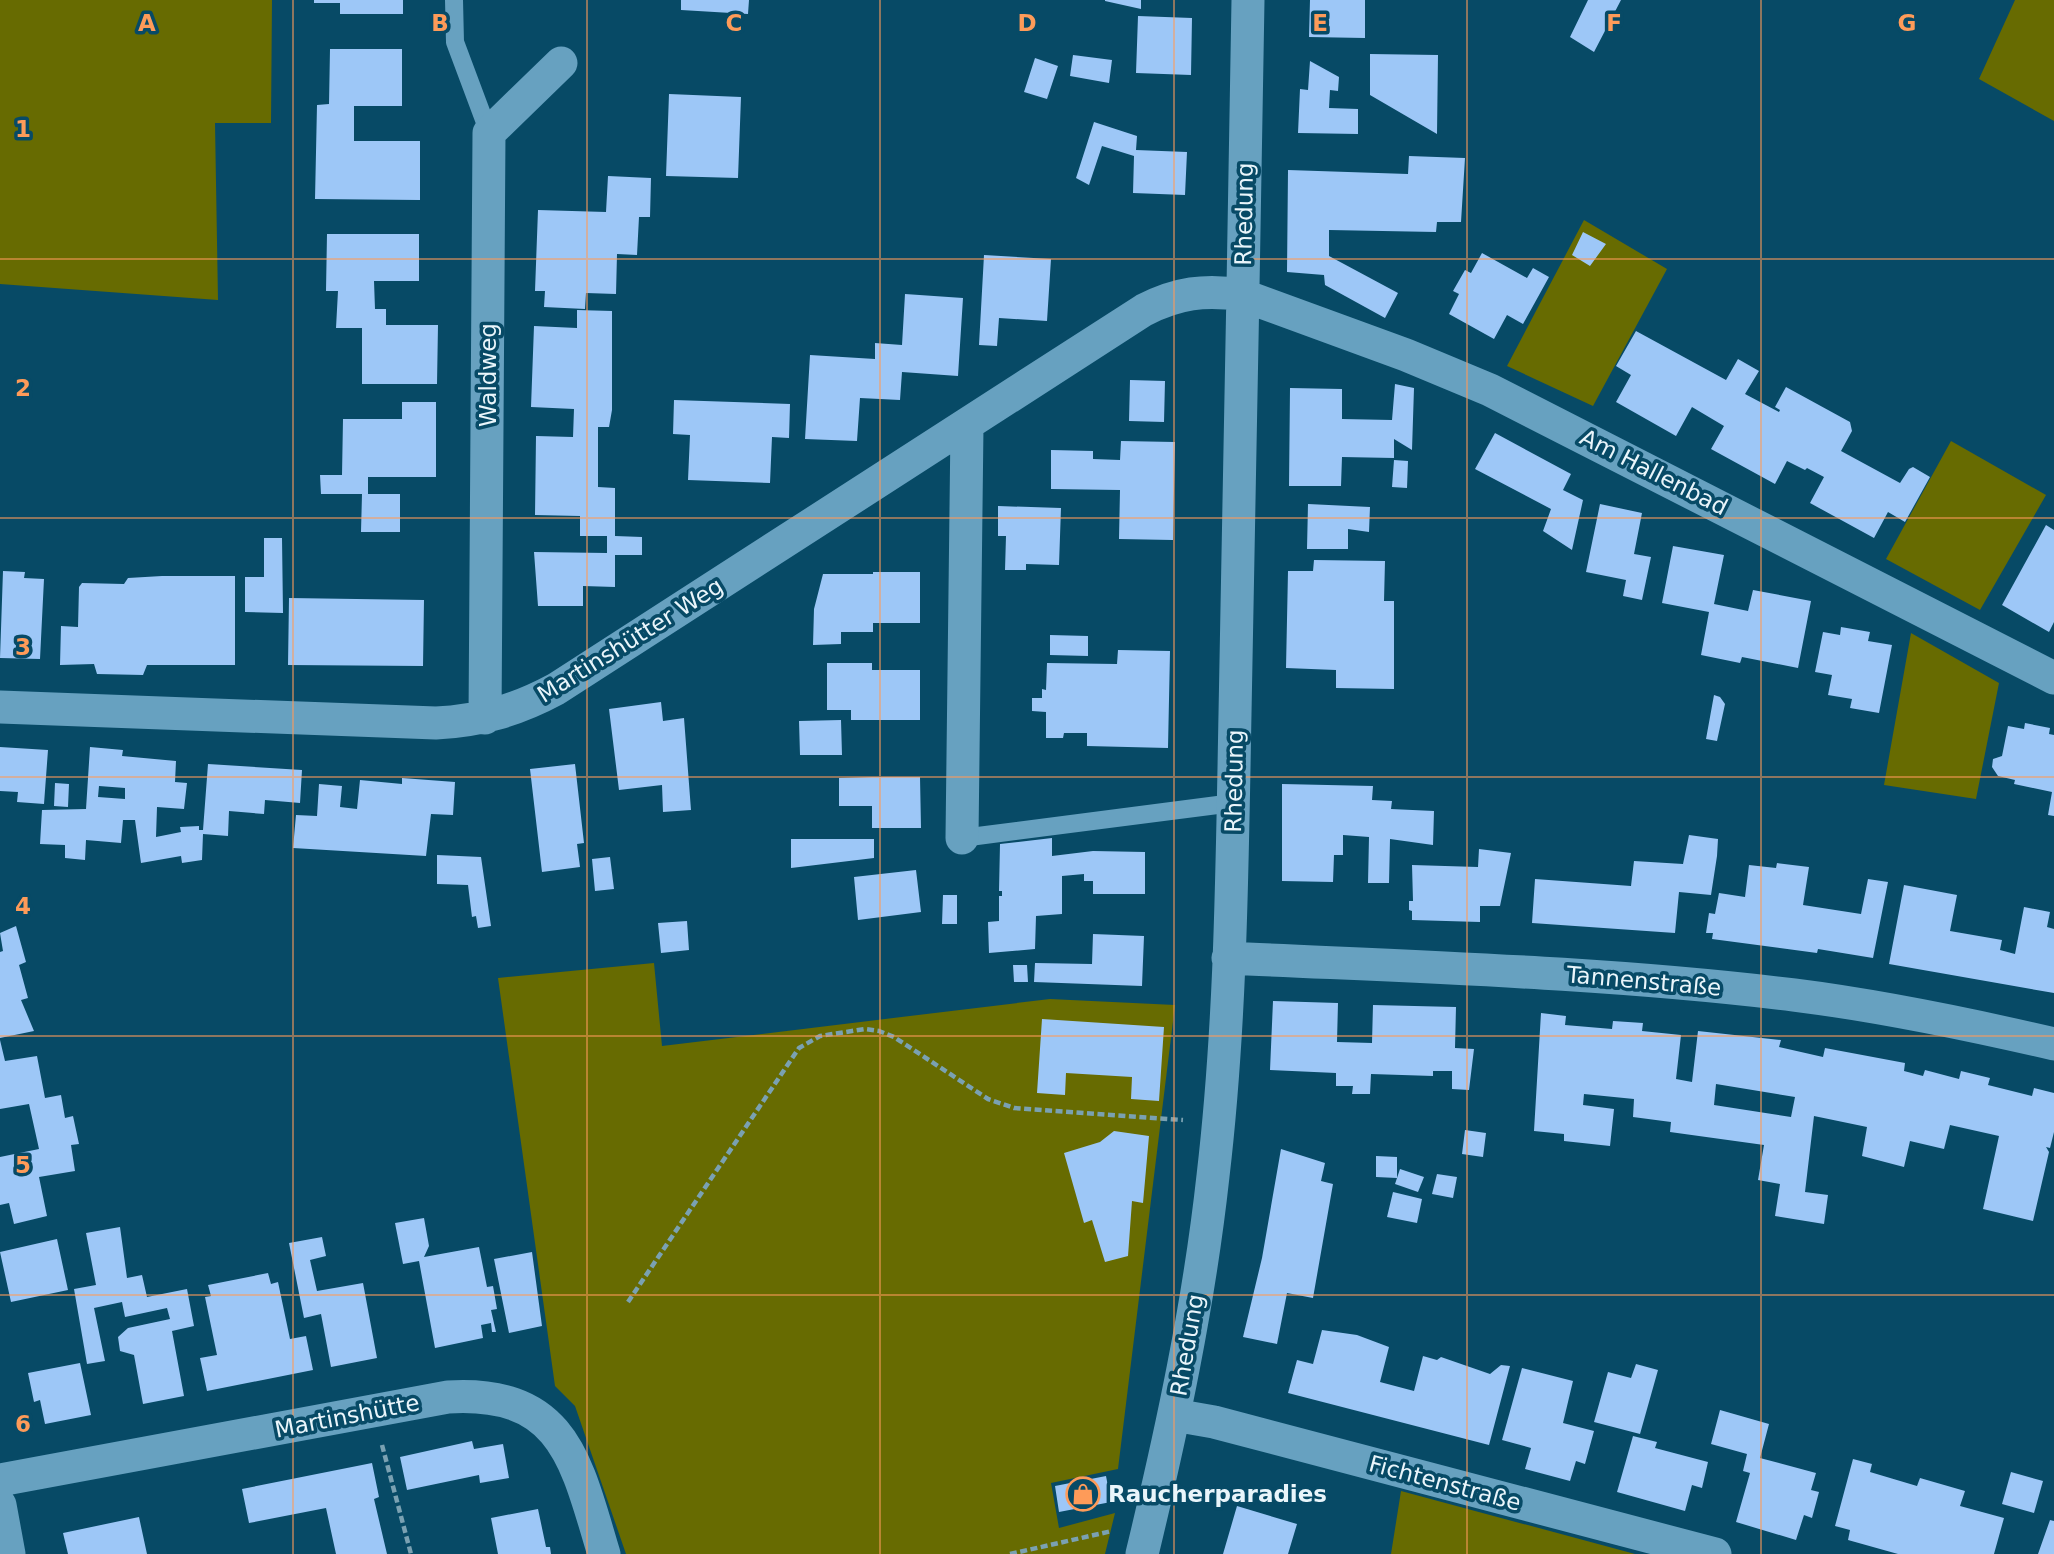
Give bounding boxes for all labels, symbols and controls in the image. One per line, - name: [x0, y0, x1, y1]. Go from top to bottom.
- text: A: [138, 10, 156, 36]
- text: B: [431, 10, 449, 36]
- text: C: [726, 10, 742, 36]
- text: D: [1017, 10, 1037, 36]
- text: E: [1312, 10, 1328, 36]
- text: F: [1606, 10, 1622, 36]
- text: G: [1898, 10, 1916, 36]
- text: 1: [15, 116, 31, 142]
- street label: Rhedung: [1230, 162, 1258, 266]
- street label: Waldweg: [475, 323, 501, 427]
- text: 2: [15, 375, 31, 401]
- street label: Am Hallenbad: [1576, 424, 1732, 520]
- street label: Martinshütter Weg: [533, 572, 727, 708]
- text: 3: [15, 634, 31, 660]
- street label: Rhedung: [1220, 729, 1248, 833]
- text: 4: [15, 893, 31, 919]
- street label: Tannenstraße: [1564, 961, 1723, 1001]
- text: 5: [15, 1152, 31, 1178]
- street label: Rhedung: [1165, 1292, 1209, 1398]
- street label: Martinshütte: [273, 1389, 421, 1443]
- text: 6: [15, 1411, 31, 1437]
- street label: Fichtenstraße: [1366, 1450, 1524, 1516]
- shop icon: Raucherparadies: [1064, 1475, 1102, 1513]
- place label: Raucherparadies: [1108, 1481, 1327, 1507]

